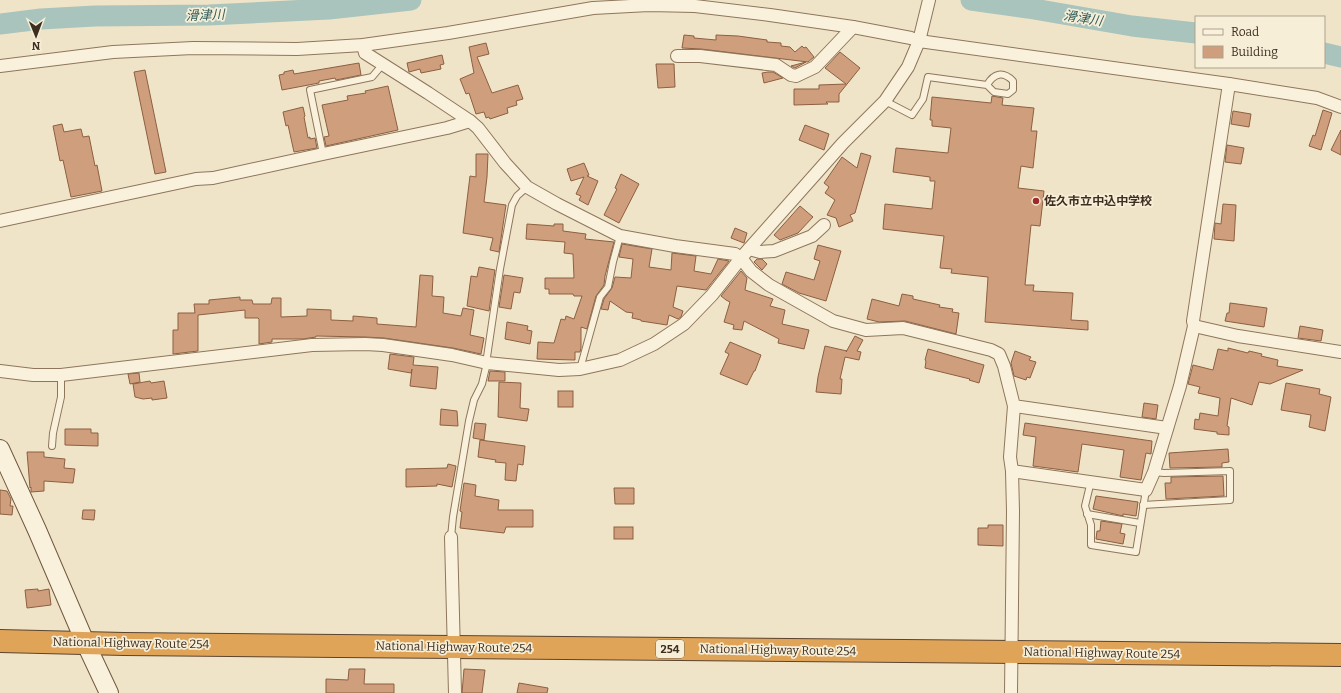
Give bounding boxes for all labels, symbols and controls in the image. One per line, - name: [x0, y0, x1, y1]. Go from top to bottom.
- water label: 滑津川: [185, 7, 227, 23]
- water label: 滑津川: [1063, 8, 1105, 29]
- north arrow: [16, 16, 56, 56]
- legend: [1195, 16, 1325, 68]
- text: Road: [1231, 25, 1259, 39]
- text: N: [31, 39, 41, 52]
- text: Building: [1231, 45, 1278, 59]
- place label: 佐久市立中込中学校: [1044, 194, 1152, 208]
- marker: 佐久市立中込中学校: [1031, 196, 1041, 206]
- street label: National Highway Route 254: [52, 635, 210, 651]
- street label: National Highway Route 254: [375, 639, 533, 655]
- road number: 254: [656, 640, 684, 658]
- street label: National Highway Route 254: [699, 642, 857, 658]
- street label: National Highway Route 254: [1023, 645, 1181, 661]

